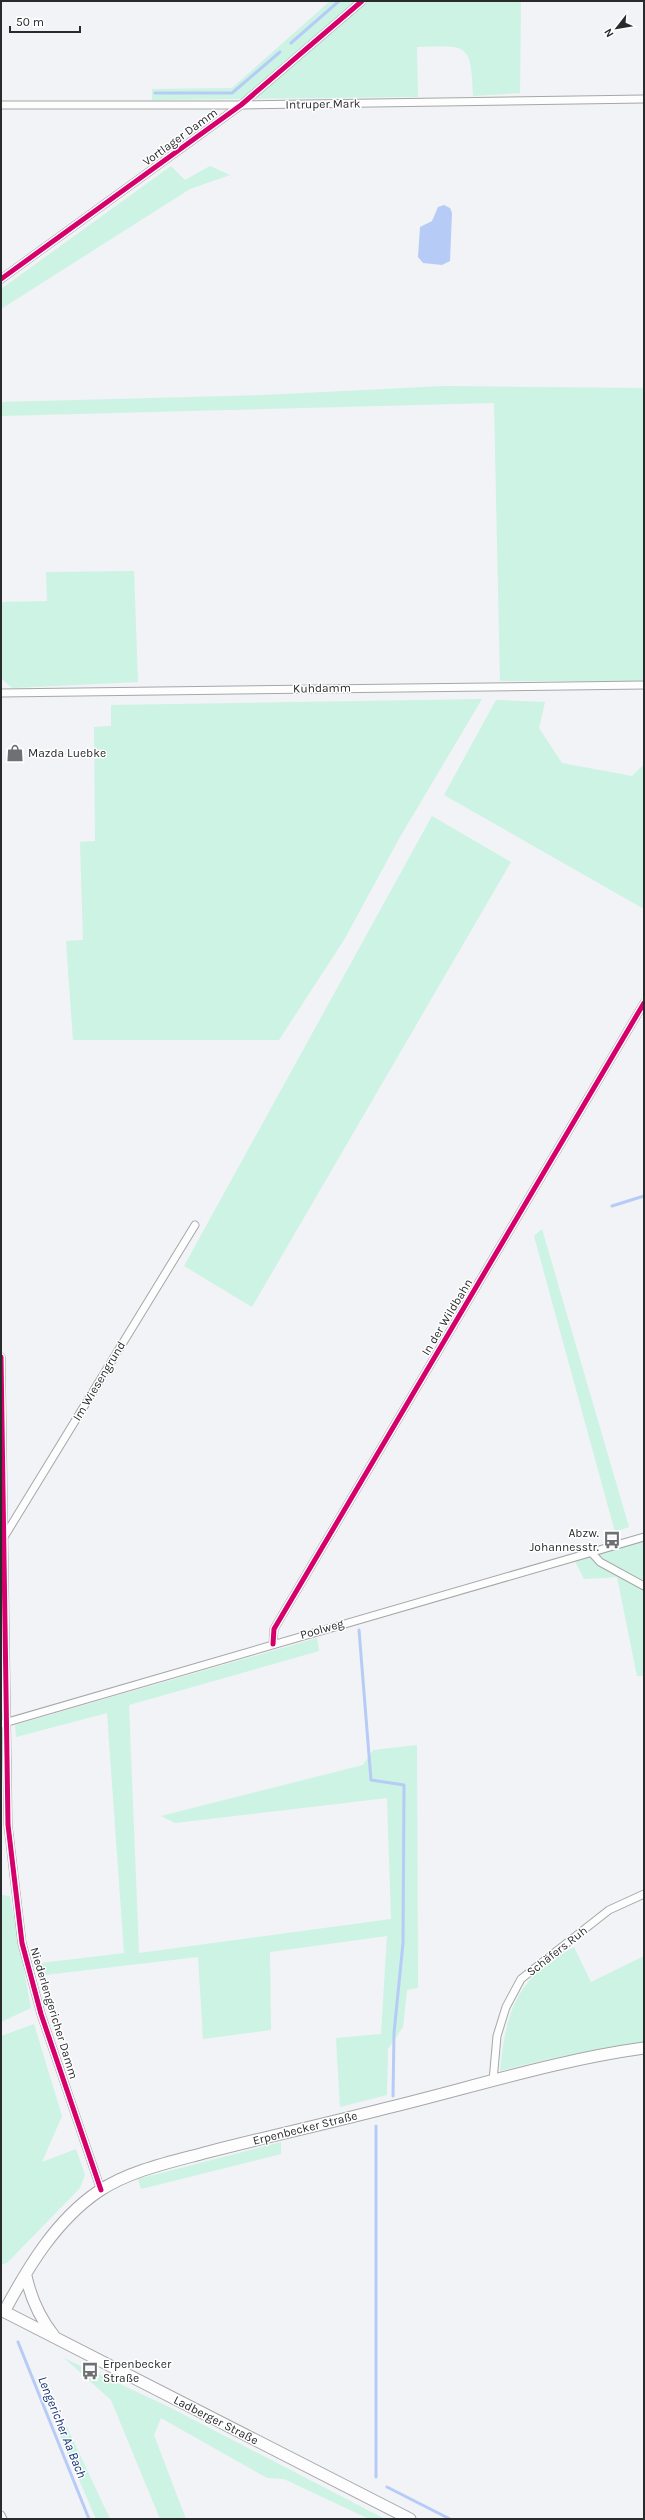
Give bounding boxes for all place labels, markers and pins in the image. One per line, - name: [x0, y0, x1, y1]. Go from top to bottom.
- shop icon: Mazda Luebke: [5, 743, 25, 763]
- place label: Mazda Luebke: [28, 746, 106, 760]
- place label: Abzw. Johannesstr.: [530, 1526, 599, 1554]
- bus stop icon: Abzw. Johannesstr.: [602, 1530, 622, 1550]
- place label: Erpenbecker Straße: [103, 2357, 172, 2385]
- bus stop icon: Erpenbecker Straße: [80, 2361, 100, 2381]

